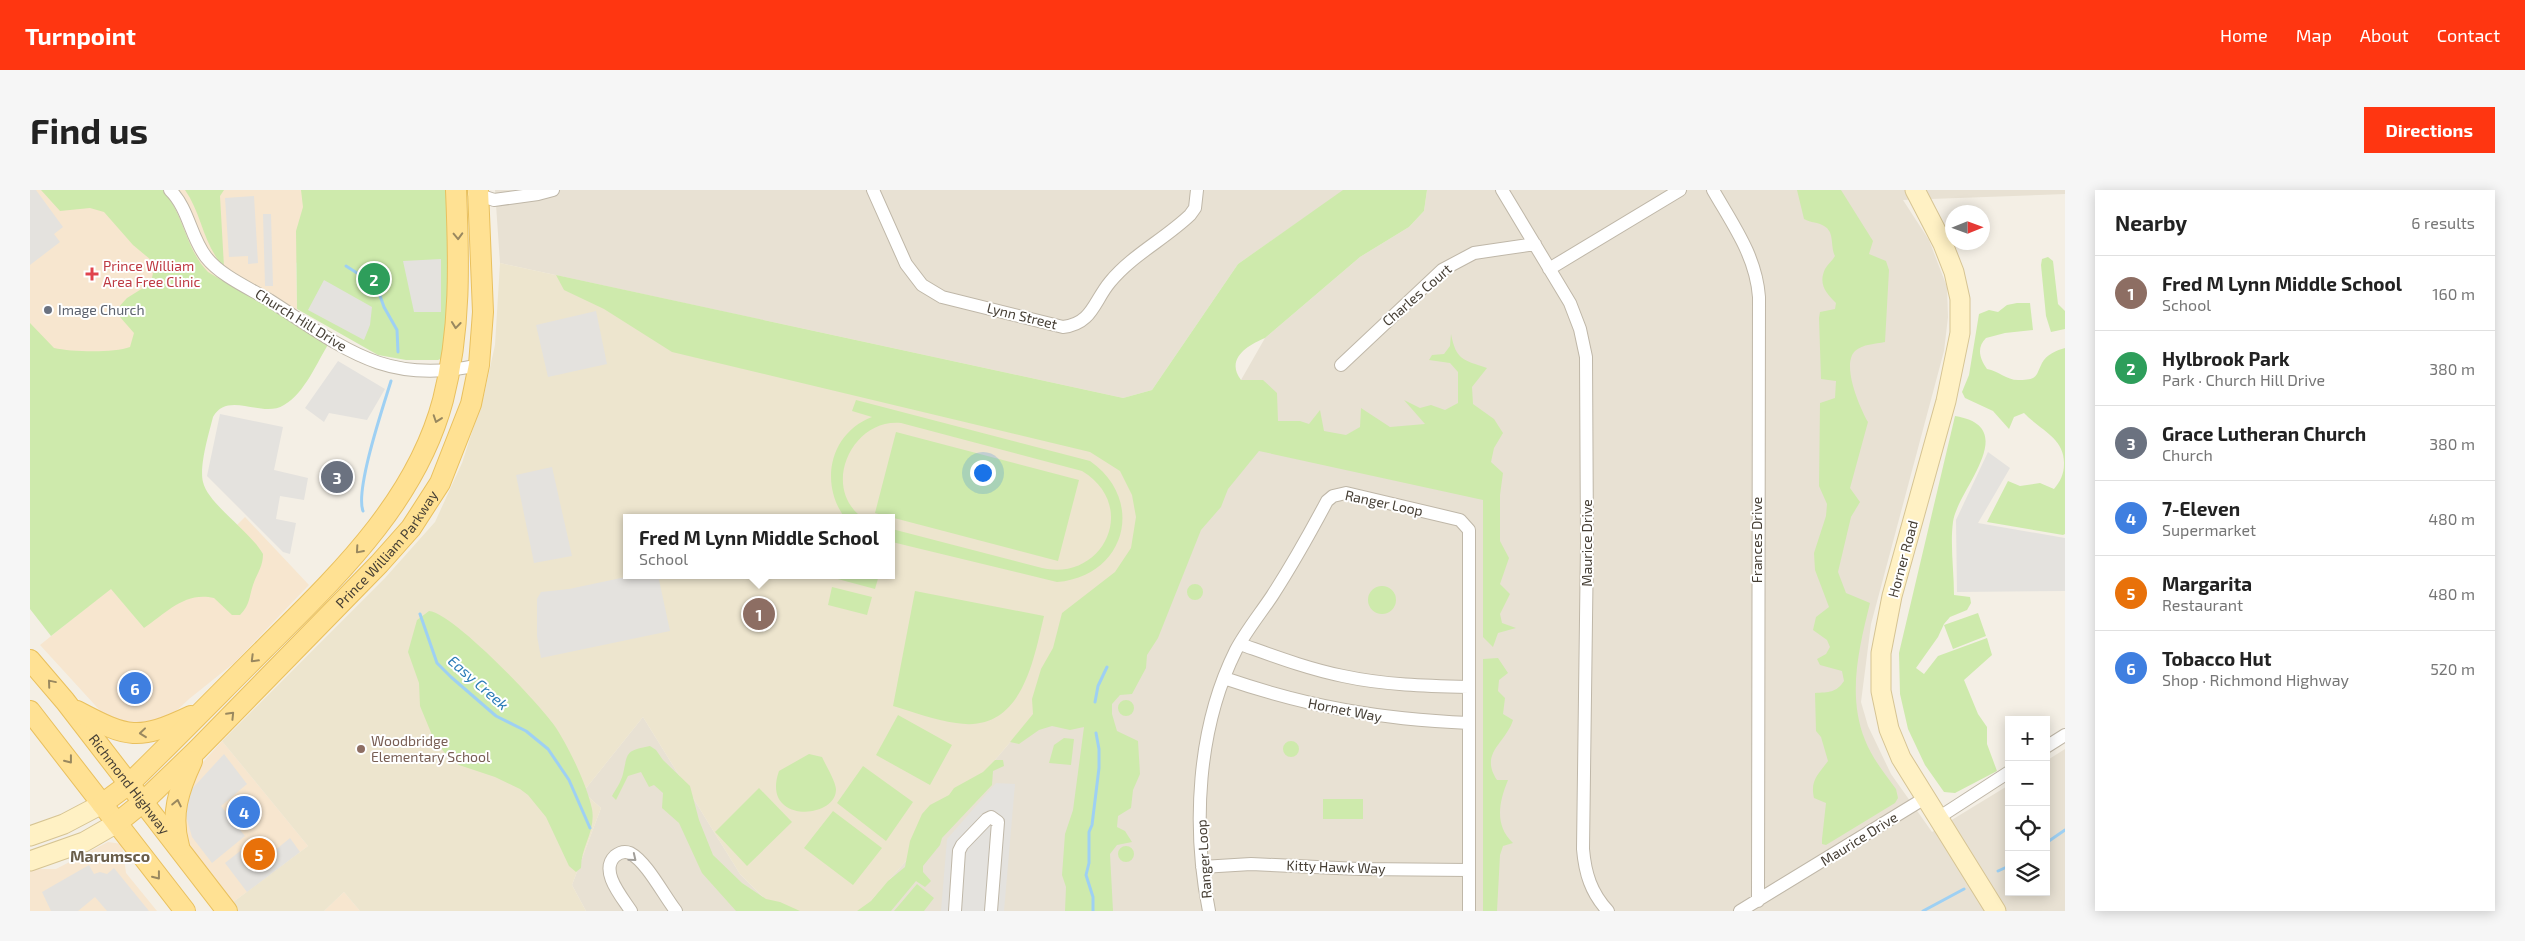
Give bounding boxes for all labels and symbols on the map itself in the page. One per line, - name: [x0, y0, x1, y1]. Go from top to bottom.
- north arrow: [1945, 205, 1990, 250]
- one-way arrow: [453, 232, 464, 240]
- place label: Prince William Area Free Clinic: [103, 257, 201, 290]
- pin: 2: [358, 260, 390, 298]
- street label: Charles Court: [1379, 260, 1455, 329]
- marker: Prince William Area Free Clinic: [85, 267, 99, 281]
- street label: Church Hill Drive: [252, 285, 350, 355]
- street label: Lynn Street: [985, 299, 1059, 332]
- place label: Image Church: [58, 301, 145, 318]
- marker: Image Church: [42, 304, 54, 316]
- one-way arrow: [451, 321, 462, 329]
- one-way arrow: [432, 414, 442, 423]
- pin: 3: [321, 458, 353, 496]
- your location: [970, 460, 996, 486]
- street label: Prince William Parkway: [332, 486, 441, 611]
- street label: Ranger Loop: [1344, 486, 1425, 519]
- street label: Frances Drive: [1748, 497, 1765, 583]
- street label: Maurice Drive: [1578, 499, 1595, 587]
- street label: Horner Road: [1884, 518, 1921, 599]
- one-way arrow: [356, 545, 365, 554]
- pin: 1: [743, 595, 775, 633]
- water label: Easy Creek: [444, 651, 513, 714]
- one-way arrow: [251, 653, 260, 662]
- pin: 6: [119, 669, 151, 707]
- one-way arrow: [48, 680, 56, 689]
- street label: Hornet Way: [1307, 694, 1384, 725]
- one-way arrow: [225, 712, 234, 721]
- one-way arrow: [139, 728, 147, 739]
- street label: Richmond Highway: [86, 730, 174, 838]
- place label: Woodbridge Elementary School: [371, 732, 491, 765]
- marker: Woodbridge Elementary School: [355, 743, 367, 755]
- one-way arrow: [63, 754, 71, 763]
- pin: 4: [228, 793, 260, 831]
- one-way arrow: [171, 798, 182, 807]
- street label: Maurice Drive: [1817, 808, 1900, 869]
- street label: Ranger Loop: [1192, 819, 1215, 899]
- pin: 5: [243, 835, 275, 873]
- district label: Marumsco: [70, 846, 150, 865]
- one-way arrow: [628, 852, 637, 861]
- street label: Kitty Hawk Way: [1286, 856, 1387, 877]
- one-way arrow: [152, 870, 160, 879]

